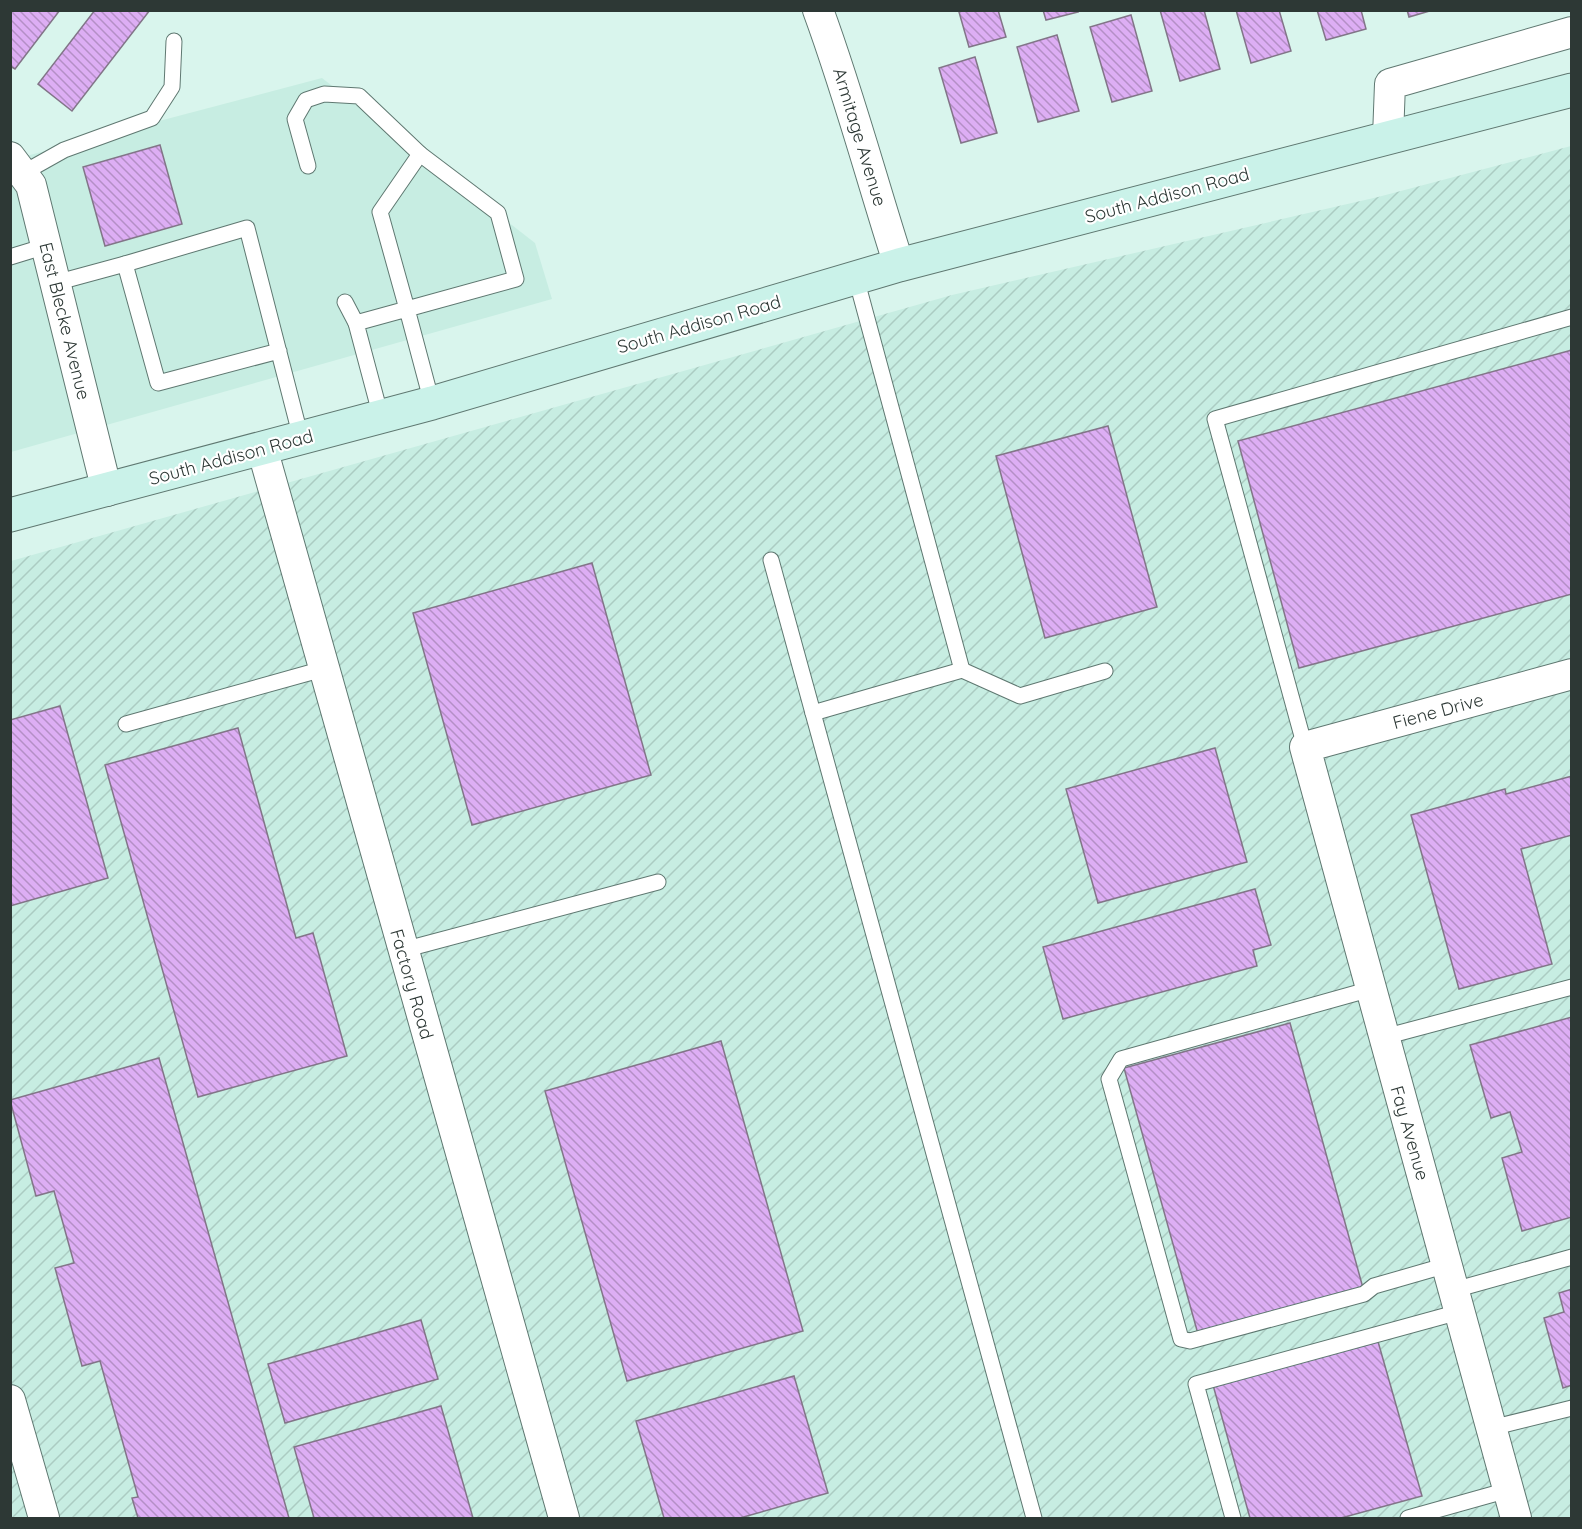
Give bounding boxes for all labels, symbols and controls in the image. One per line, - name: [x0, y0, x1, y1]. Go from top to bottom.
- street label: Armitage Avenue: [828, 65, 892, 209]
- street label: South Addison Road: [1082, 162, 1252, 228]
- street label: East Blecke Avenue: [34, 240, 96, 402]
- street label: South Addison Road: [615, 290, 783, 358]
- street label: South Addison Road: [146, 424, 316, 490]
- street label: Fiene Drive: [1390, 688, 1486, 734]
- street label: Factory Road: [385, 926, 439, 1042]
- street label: Fay Avenue: [1386, 1083, 1434, 1183]

